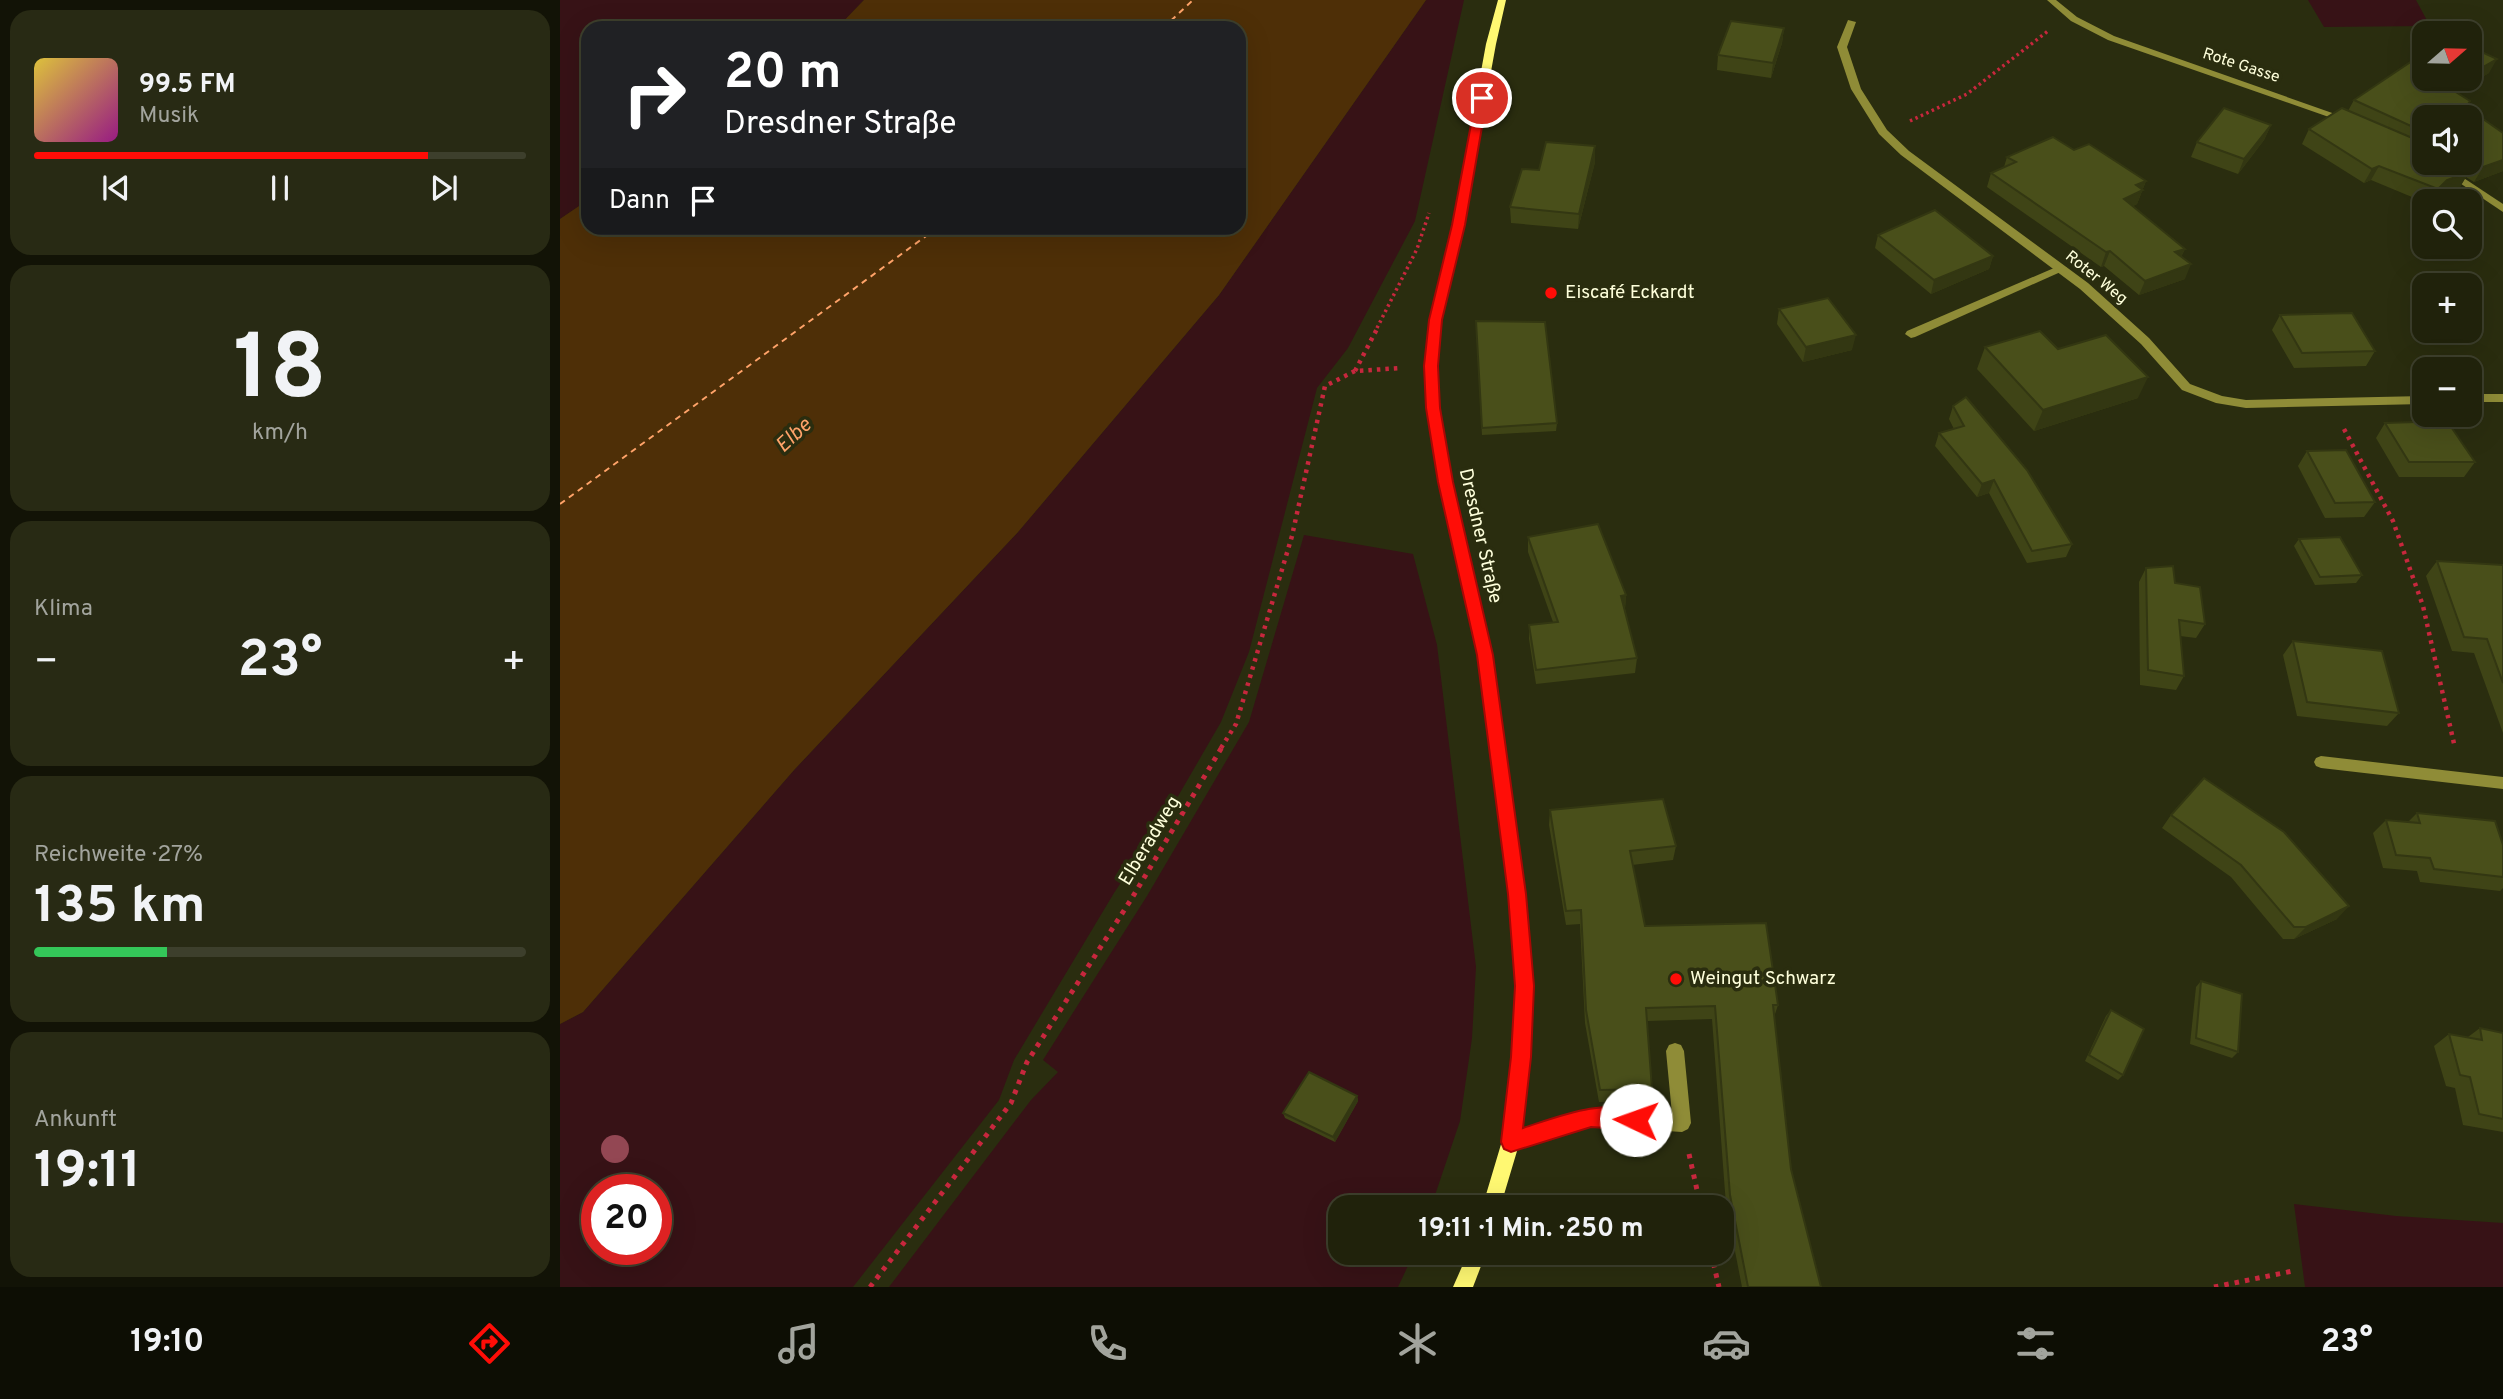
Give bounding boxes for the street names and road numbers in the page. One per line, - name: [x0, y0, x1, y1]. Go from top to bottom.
- street label: Rote Gasse: [2200, 44, 2282, 88]
- street label: Roter Weg: [2061, 247, 2131, 309]
- street label: Dresdner Straße: [1453, 466, 1507, 606]
- street label: Elberadweg: [1114, 792, 1186, 890]

